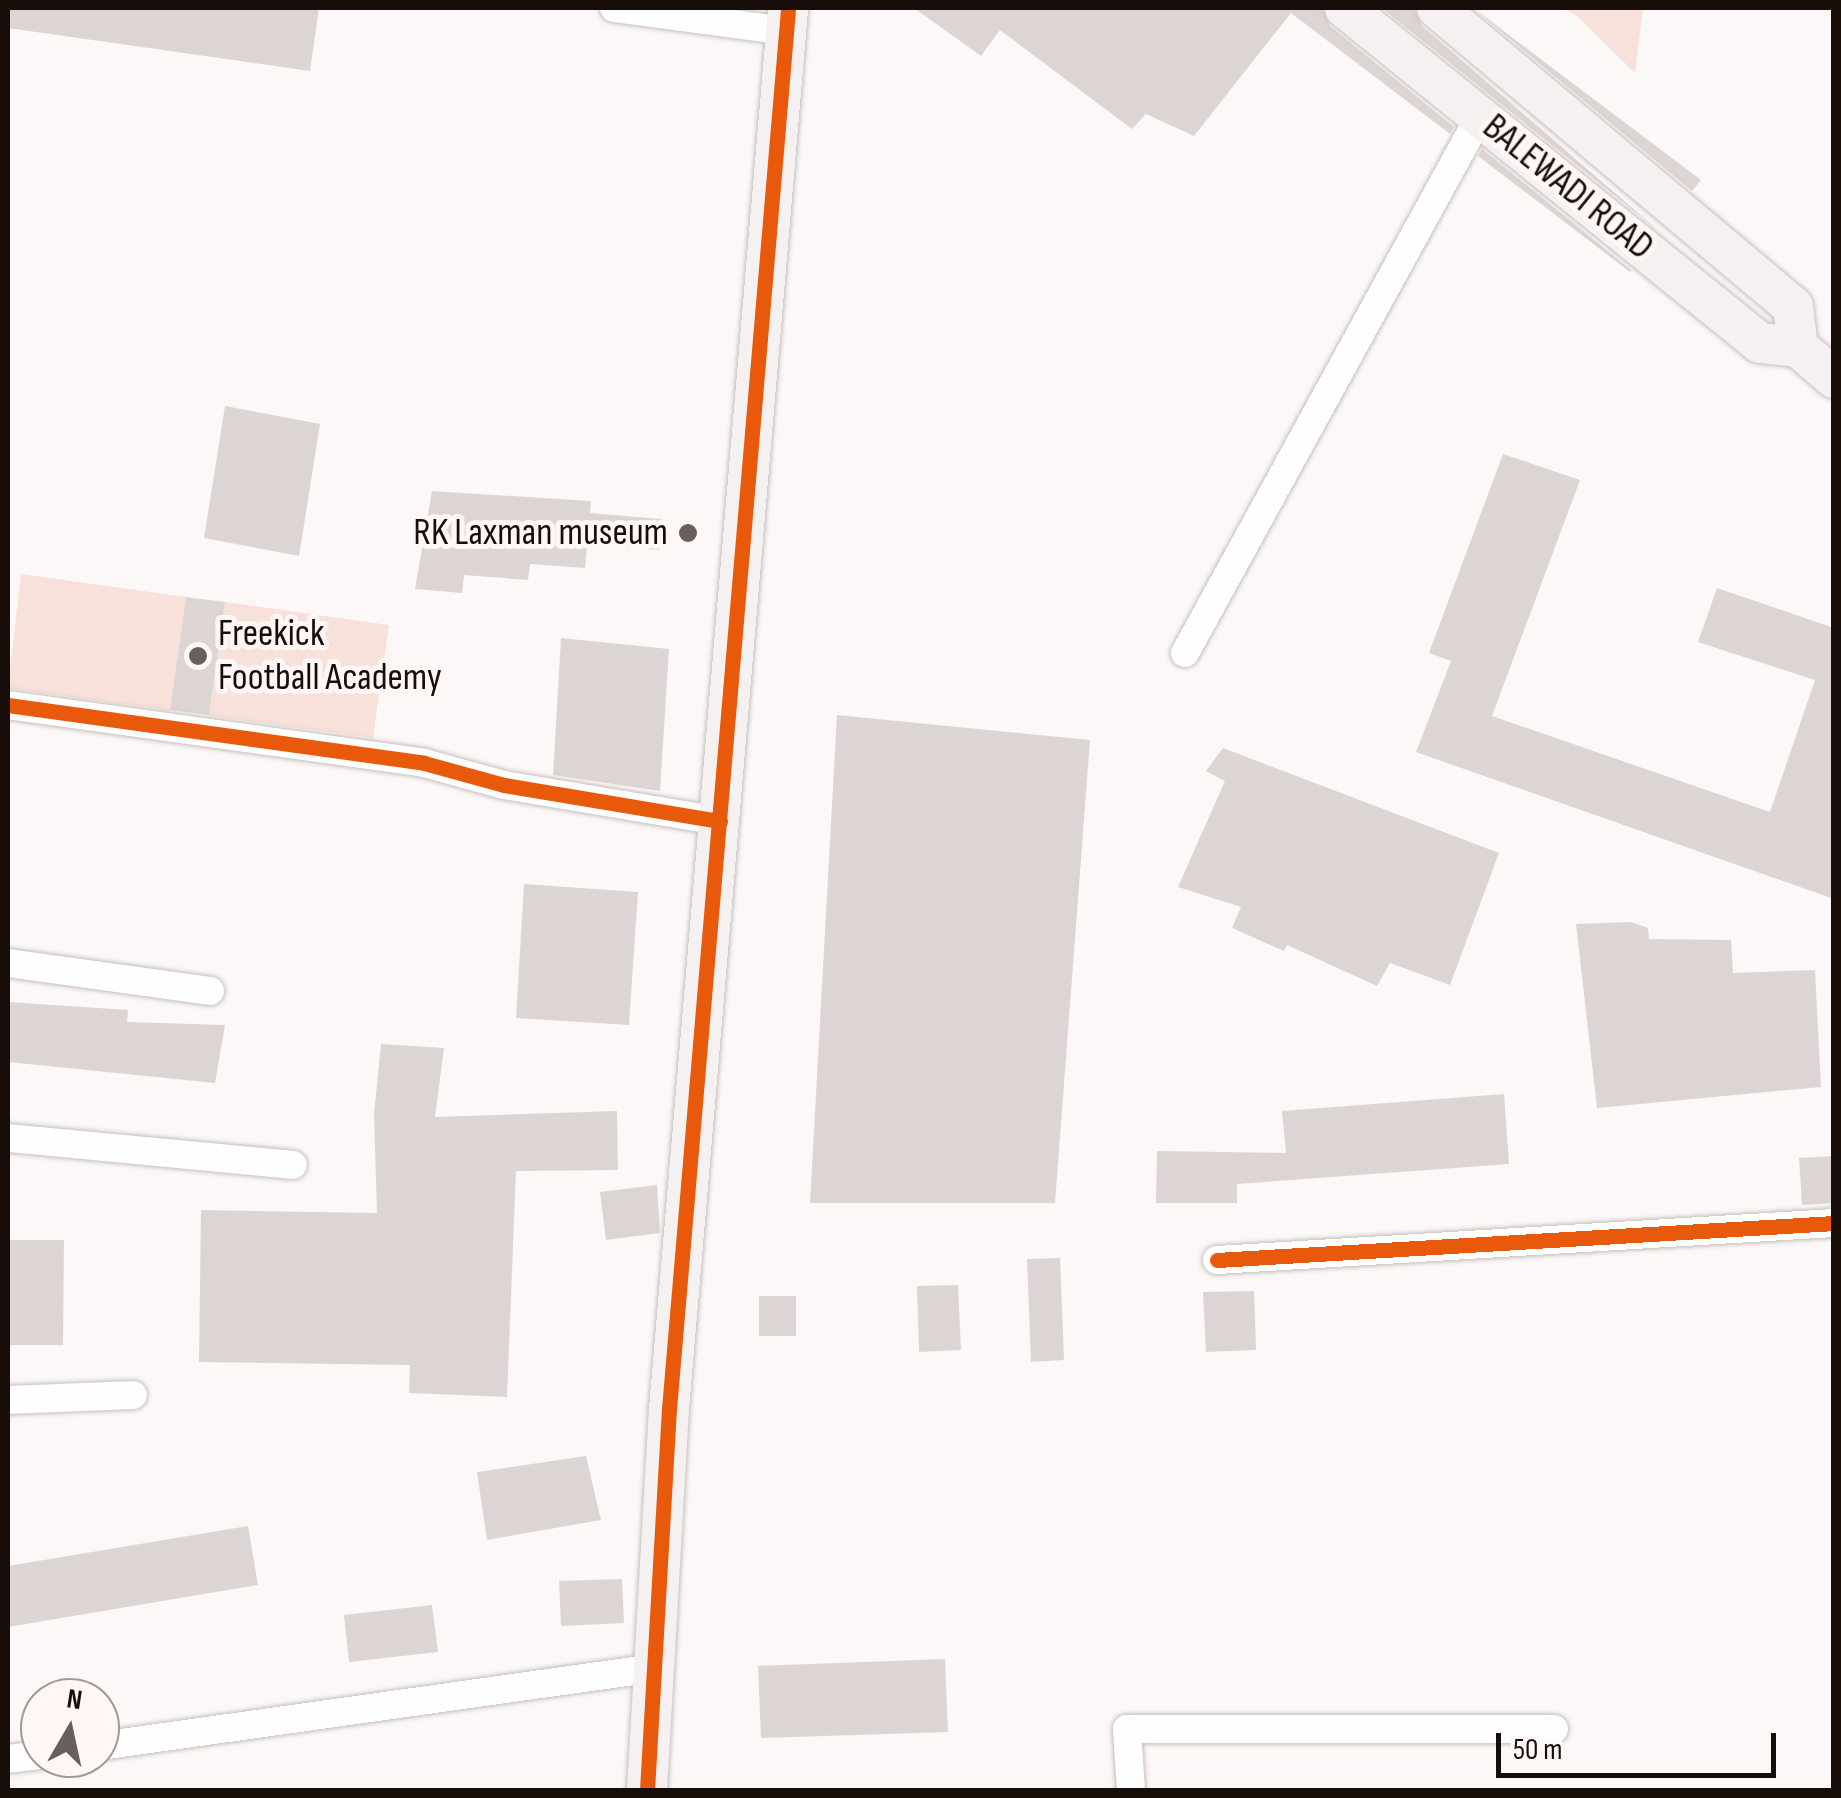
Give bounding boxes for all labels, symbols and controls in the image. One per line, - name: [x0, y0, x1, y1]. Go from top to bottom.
- street label: BALEWADI ROAD: [1474, 104, 1662, 270]
- place label: RK Laxman museum: [413, 510, 668, 556]
- marker: RK Laxman museum: [677, 522, 699, 544]
- place label: Freekick Football Academy: [218, 611, 442, 700]
- marker: Freekick Football Academy: [187, 645, 209, 667]
- north arrow: [20, 1678, 120, 1778]
- text: N: [64, 1682, 84, 1717]
- scale bar: [1501, 1713, 1781, 1775]
- text: 50 m: [1513, 1732, 1562, 1768]

